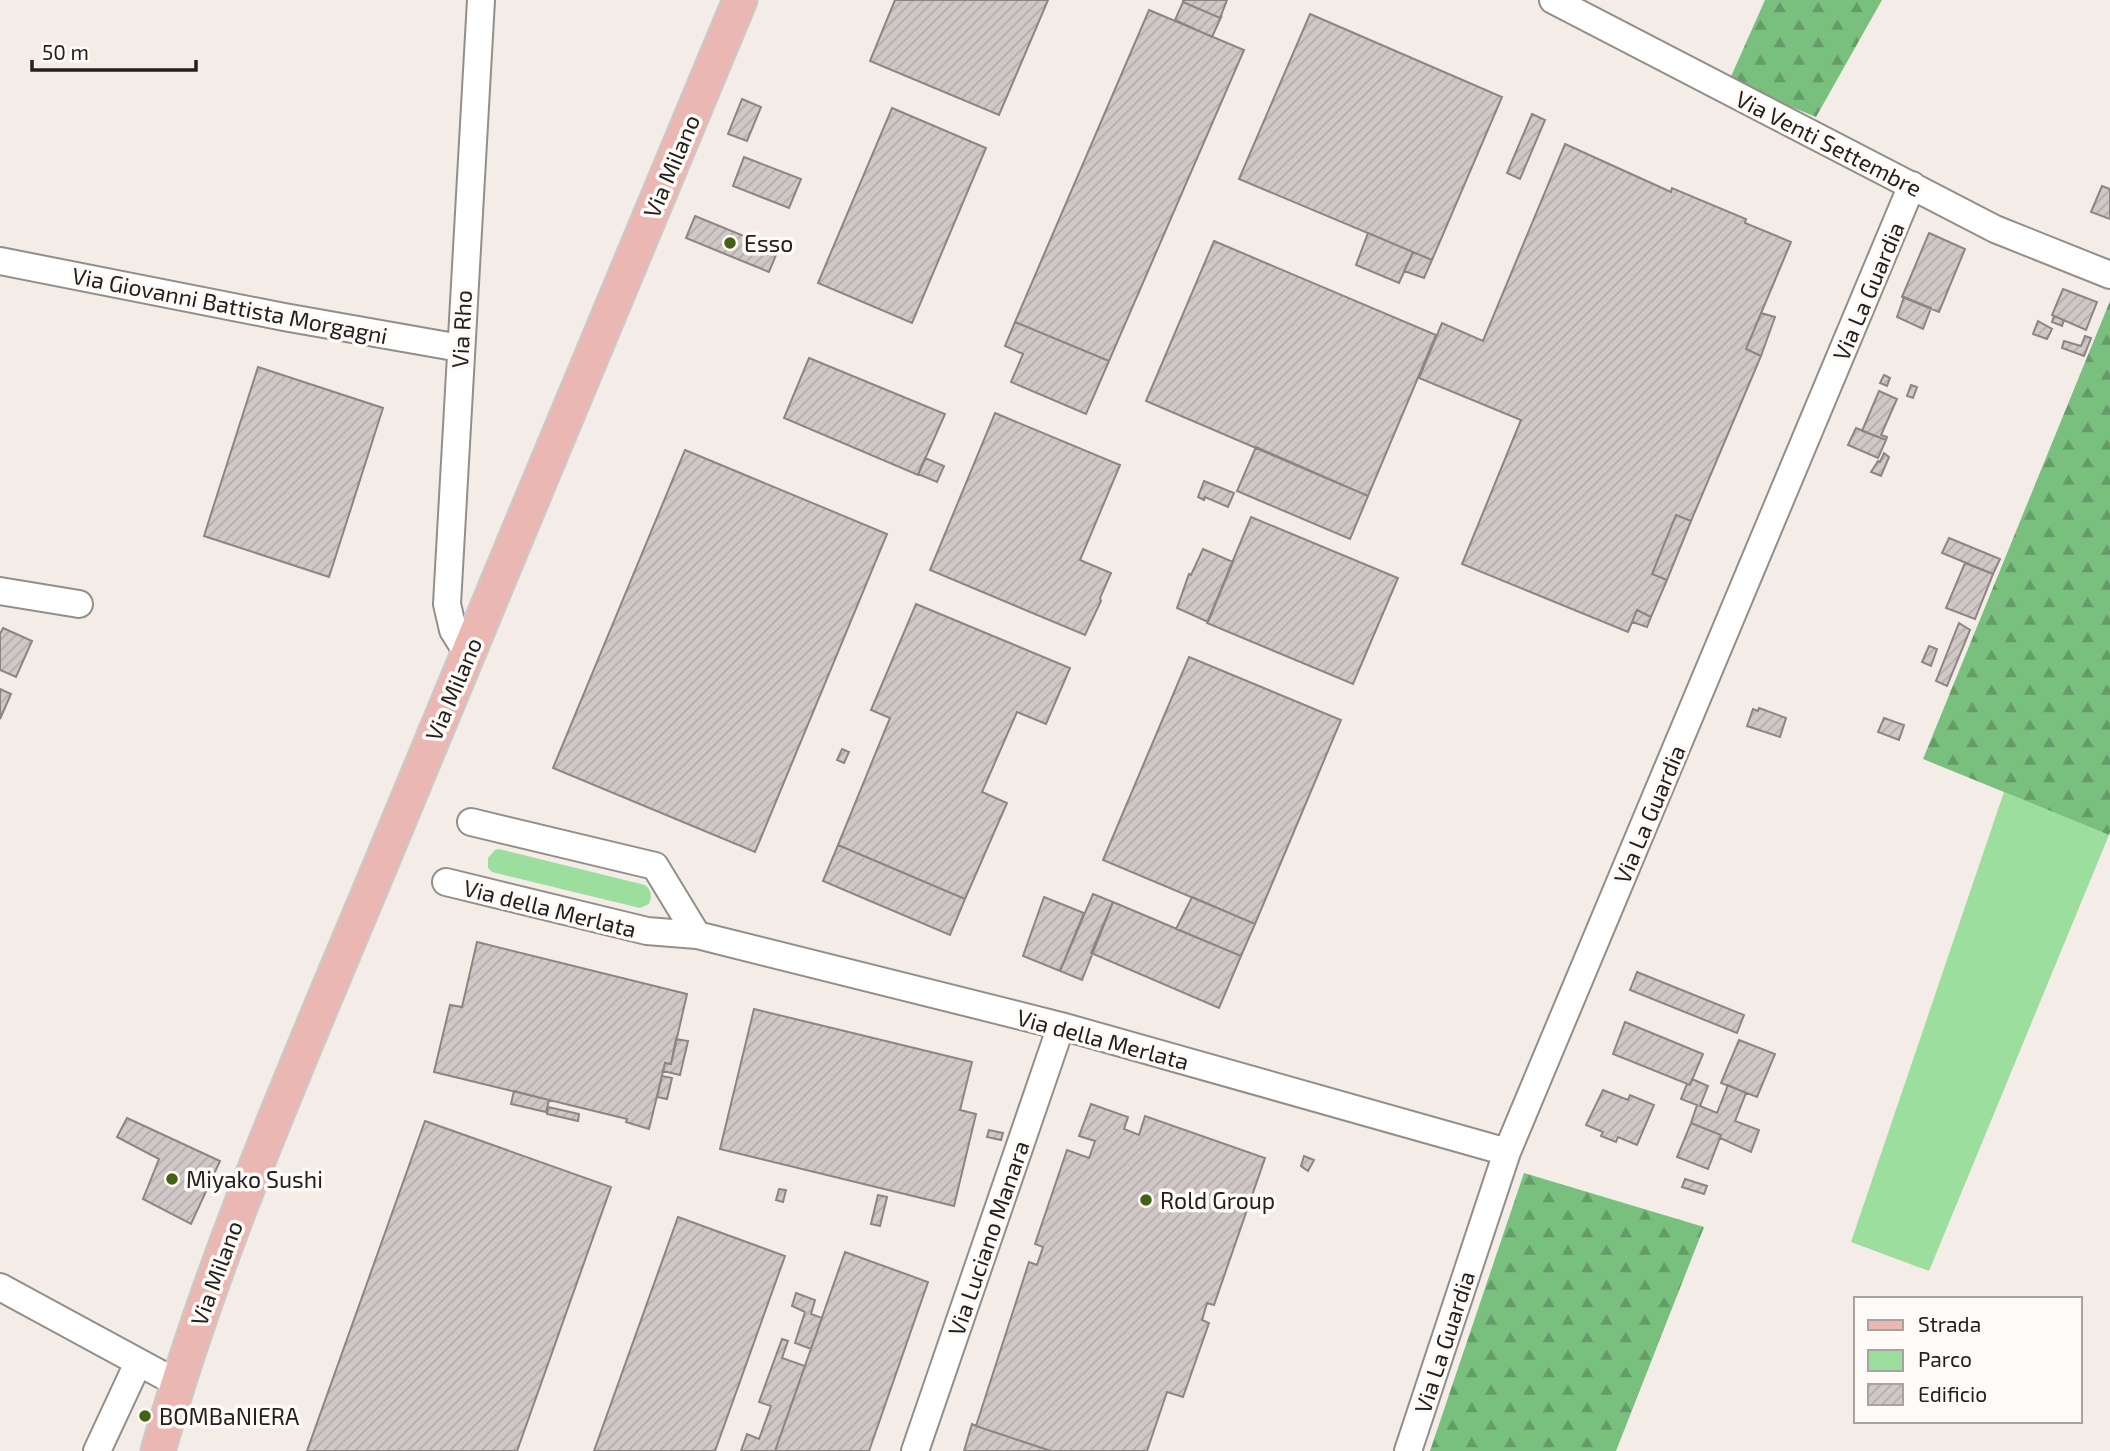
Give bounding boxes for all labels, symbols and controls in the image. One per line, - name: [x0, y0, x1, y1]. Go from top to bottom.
- scale bar: [32, 28, 196, 72]
- text: 50 m: [42, 39, 89, 64]
- street label: Via Venti Settembre: [1731, 84, 1927, 202]
- street label: Via Milano: [637, 110, 705, 222]
- street label: Via La Guardia: [1826, 218, 1910, 364]
- place label: Esso: [744, 229, 793, 257]
- marker: Esso: [722, 235, 738, 251]
- street label: Via Giovanni Battista Morgagni: [70, 261, 390, 349]
- street label: Via Rho: [445, 289, 477, 369]
- street label: Via Milano: [419, 633, 487, 745]
- street label: Via La Guardia: [1607, 741, 1691, 887]
- street label: Via della Merlata: [461, 873, 639, 943]
- street label: Via della Merlata: [1014, 1003, 1192, 1075]
- street label: Via Luciano Manara: [942, 1137, 1034, 1339]
- place label: Miyako Sushi: [186, 1165, 323, 1193]
- marker: Miyako Sushi: [164, 1171, 180, 1187]
- place label: Rold Group: [1160, 1186, 1275, 1214]
- marker: Rold Group: [1138, 1192, 1154, 1208]
- street label: Via Milano: [184, 1217, 248, 1329]
- street label: Via La Guardia: [1408, 1267, 1480, 1417]
- legend: [1854, 1297, 2082, 1423]
- text: Strada: [1918, 1311, 1981, 1336]
- text: Parco: [1918, 1346, 1972, 1371]
- text: Edificio: [1918, 1381, 1987, 1406]
- place label: BOMBaNIERA: [159, 1402, 300, 1430]
- marker: BOMBaNIERA: [137, 1408, 153, 1424]

